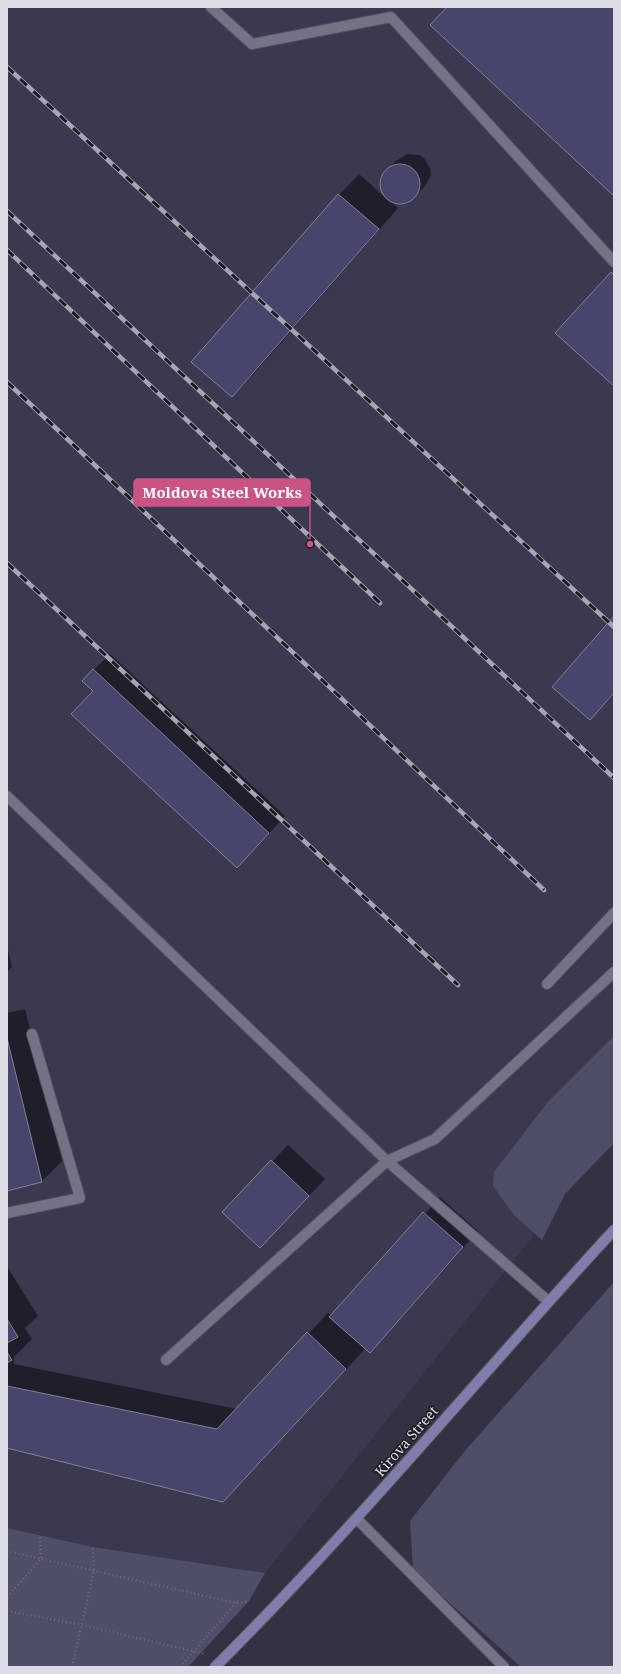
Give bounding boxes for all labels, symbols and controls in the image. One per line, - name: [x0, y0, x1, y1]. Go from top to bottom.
- callout: Moldova Steel Works: [134, 479, 310, 506]
- text: Moldova Steel Works: [142, 482, 302, 502]
- street label: Kirova Street: [370, 1402, 442, 1480]

